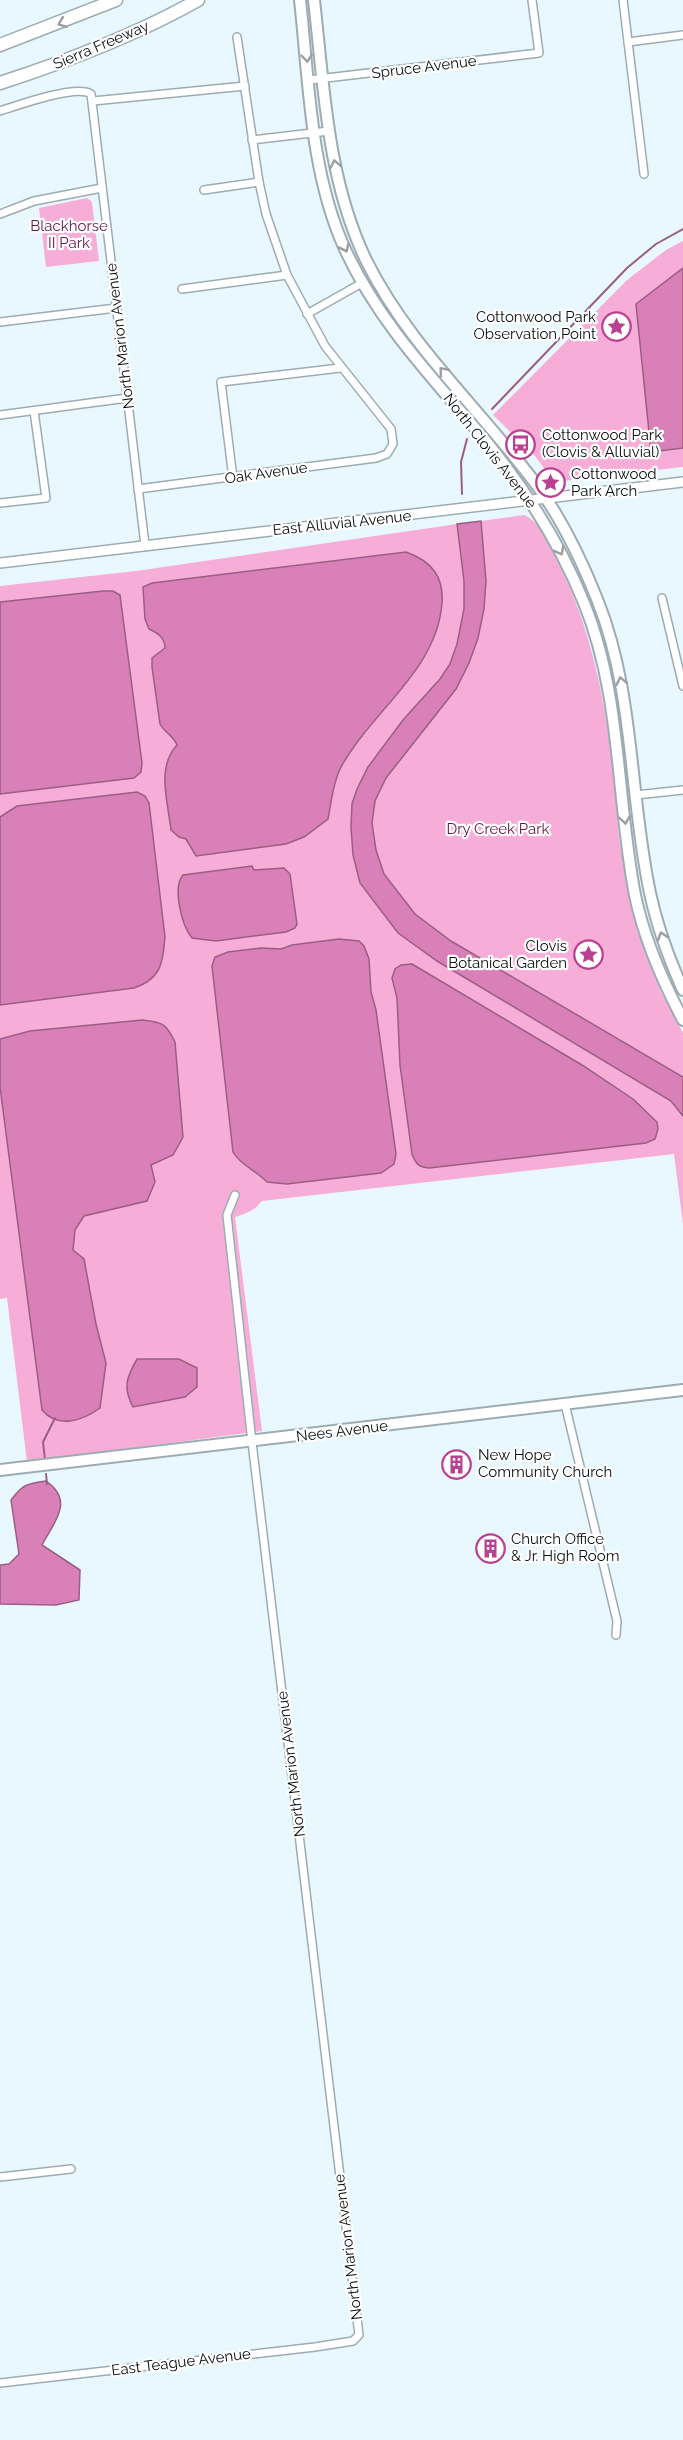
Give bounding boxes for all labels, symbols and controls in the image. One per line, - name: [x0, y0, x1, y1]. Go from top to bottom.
- one-way arrow: [57, 15, 68, 28]
- street label: Sierra Freeway: [50, 17, 152, 73]
- street label: Spruce Avenue: [371, 52, 478, 82]
- one-way arrow: [300, 54, 313, 63]
- one-way arrow: [329, 159, 342, 169]
- park label: Blackhorse II Park: [30, 217, 108, 252]
- one-way arrow: [338, 242, 350, 253]
- street label: North Marion Avenue: [102, 262, 138, 410]
- place label: Cottonwood Park Observation Point: [473, 308, 596, 343]
- place icon: Cottonwood Park Observation Point: [601, 310, 633, 342]
- one-way arrow: [440, 367, 451, 378]
- street label: North Clovis Avenue: [440, 390, 541, 512]
- place label: Cottonwood Park (Clovis & Alluvial): [542, 426, 662, 461]
- bus stop icon: Cottonwood Park (Clovis & Alluvial): [505, 428, 537, 460]
- street label: Oak Avenue: [223, 458, 309, 488]
- place label: Cottonwood Park Arch: [571, 465, 657, 500]
- place icon: Cottonwood Park Arch: [534, 467, 566, 499]
- street label: East Alluvial Avenue: [272, 507, 412, 539]
- one-way arrow: [553, 545, 564, 555]
- one-way arrow: [615, 677, 628, 687]
- one-way arrow: [619, 815, 631, 825]
- park label: Dry Creek Park: [447, 820, 549, 838]
- one-way arrow: [657, 931, 669, 942]
- place label: Clovis Botanical Garden: [448, 937, 567, 972]
- place icon: Clovis Botanical Garden: [572, 939, 604, 971]
- street label: Nees Avenue: [295, 1416, 389, 1446]
- place label: New Hope Community Church: [478, 1446, 612, 1481]
- building icon: New Hope Community Church: [441, 1448, 473, 1480]
- place label: Church Office & Jr. High Room: [511, 1530, 619, 1565]
- building icon: Church Office & Jr. High Room: [474, 1532, 506, 1564]
- street label: North Marion Avenue: [273, 1690, 309, 1838]
- street label: North Marion Avenue: [330, 2173, 366, 2321]
- street label: East Teague Avenue: [110, 2344, 252, 2379]

